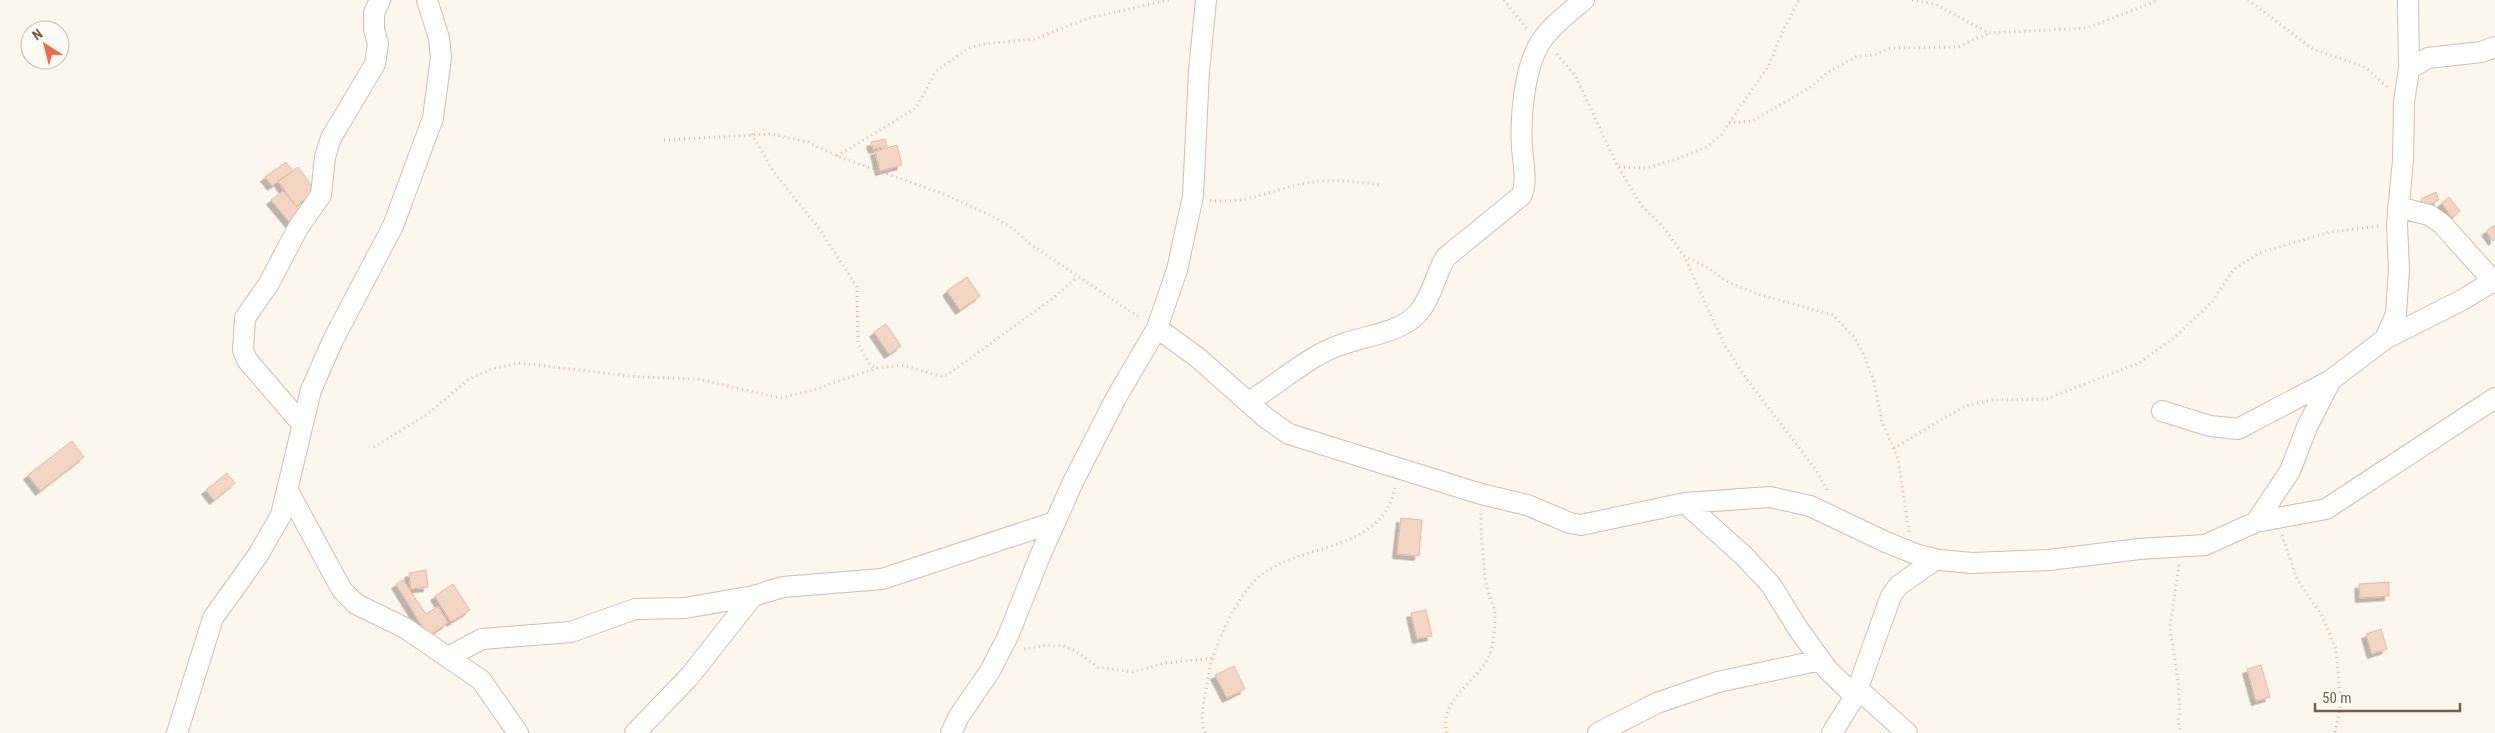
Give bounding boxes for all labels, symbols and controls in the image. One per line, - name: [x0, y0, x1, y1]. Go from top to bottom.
- north arrow: [20, 20, 70, 70]
- text: N: [29, 25, 46, 43]
- scale bar: [2315, 680, 2460, 712]
- text: 50 m: [2322, 689, 2352, 707]

